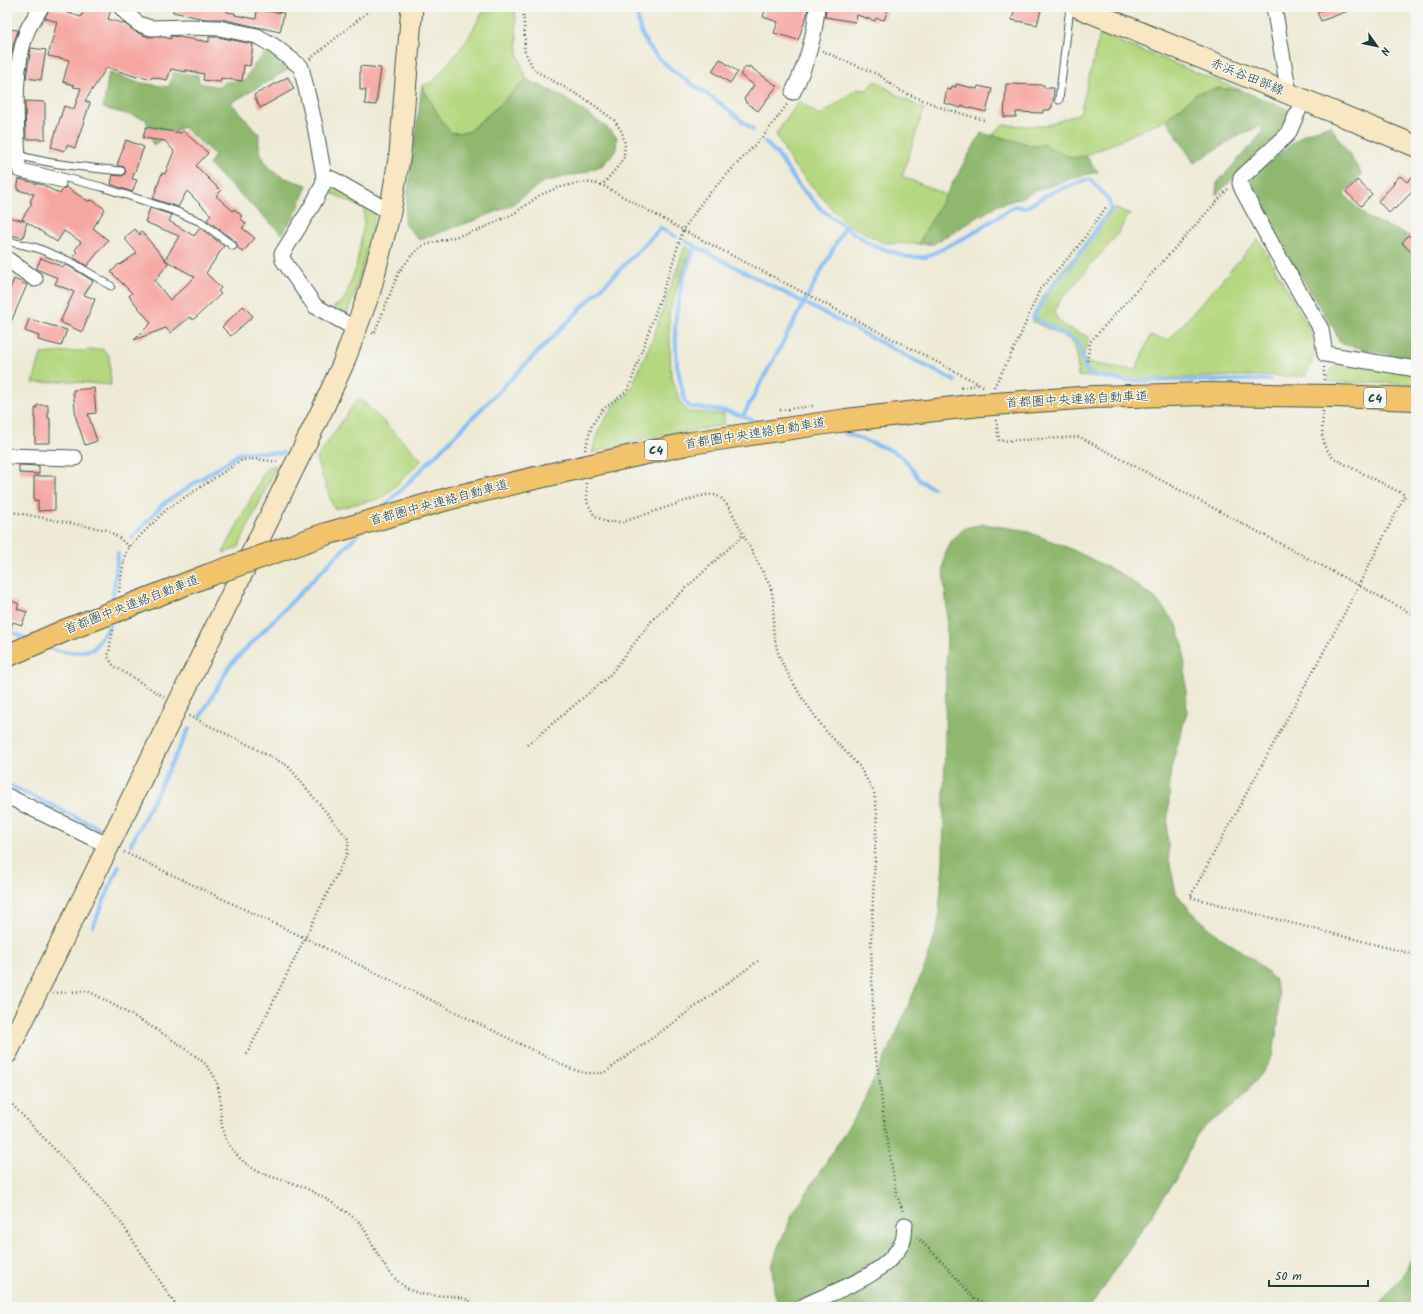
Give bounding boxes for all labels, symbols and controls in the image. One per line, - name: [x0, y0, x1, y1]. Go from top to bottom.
- north arrow: [1357, 26, 1397, 66]
- text: N: [1375, 43, 1394, 59]
- street label: 赤浜谷田部線: [1207, 53, 1288, 102]
- street label: 首都圏中央連絡自動車道: [1005, 386, 1149, 414]
- road number: C4: [1364, 388, 1386, 408]
- street label: 首都圏中央連絡自動車道: [683, 412, 827, 456]
- road number: C4: [645, 440, 667, 460]
- street label: 首都圏中央連絡自動車道: [367, 474, 511, 532]
- street label: 首都圏中央連絡自動車道: [61, 570, 203, 640]
- scale bar: [1269, 1262, 1368, 1288]
- text: 50 m: [1275, 1267, 1302, 1286]

